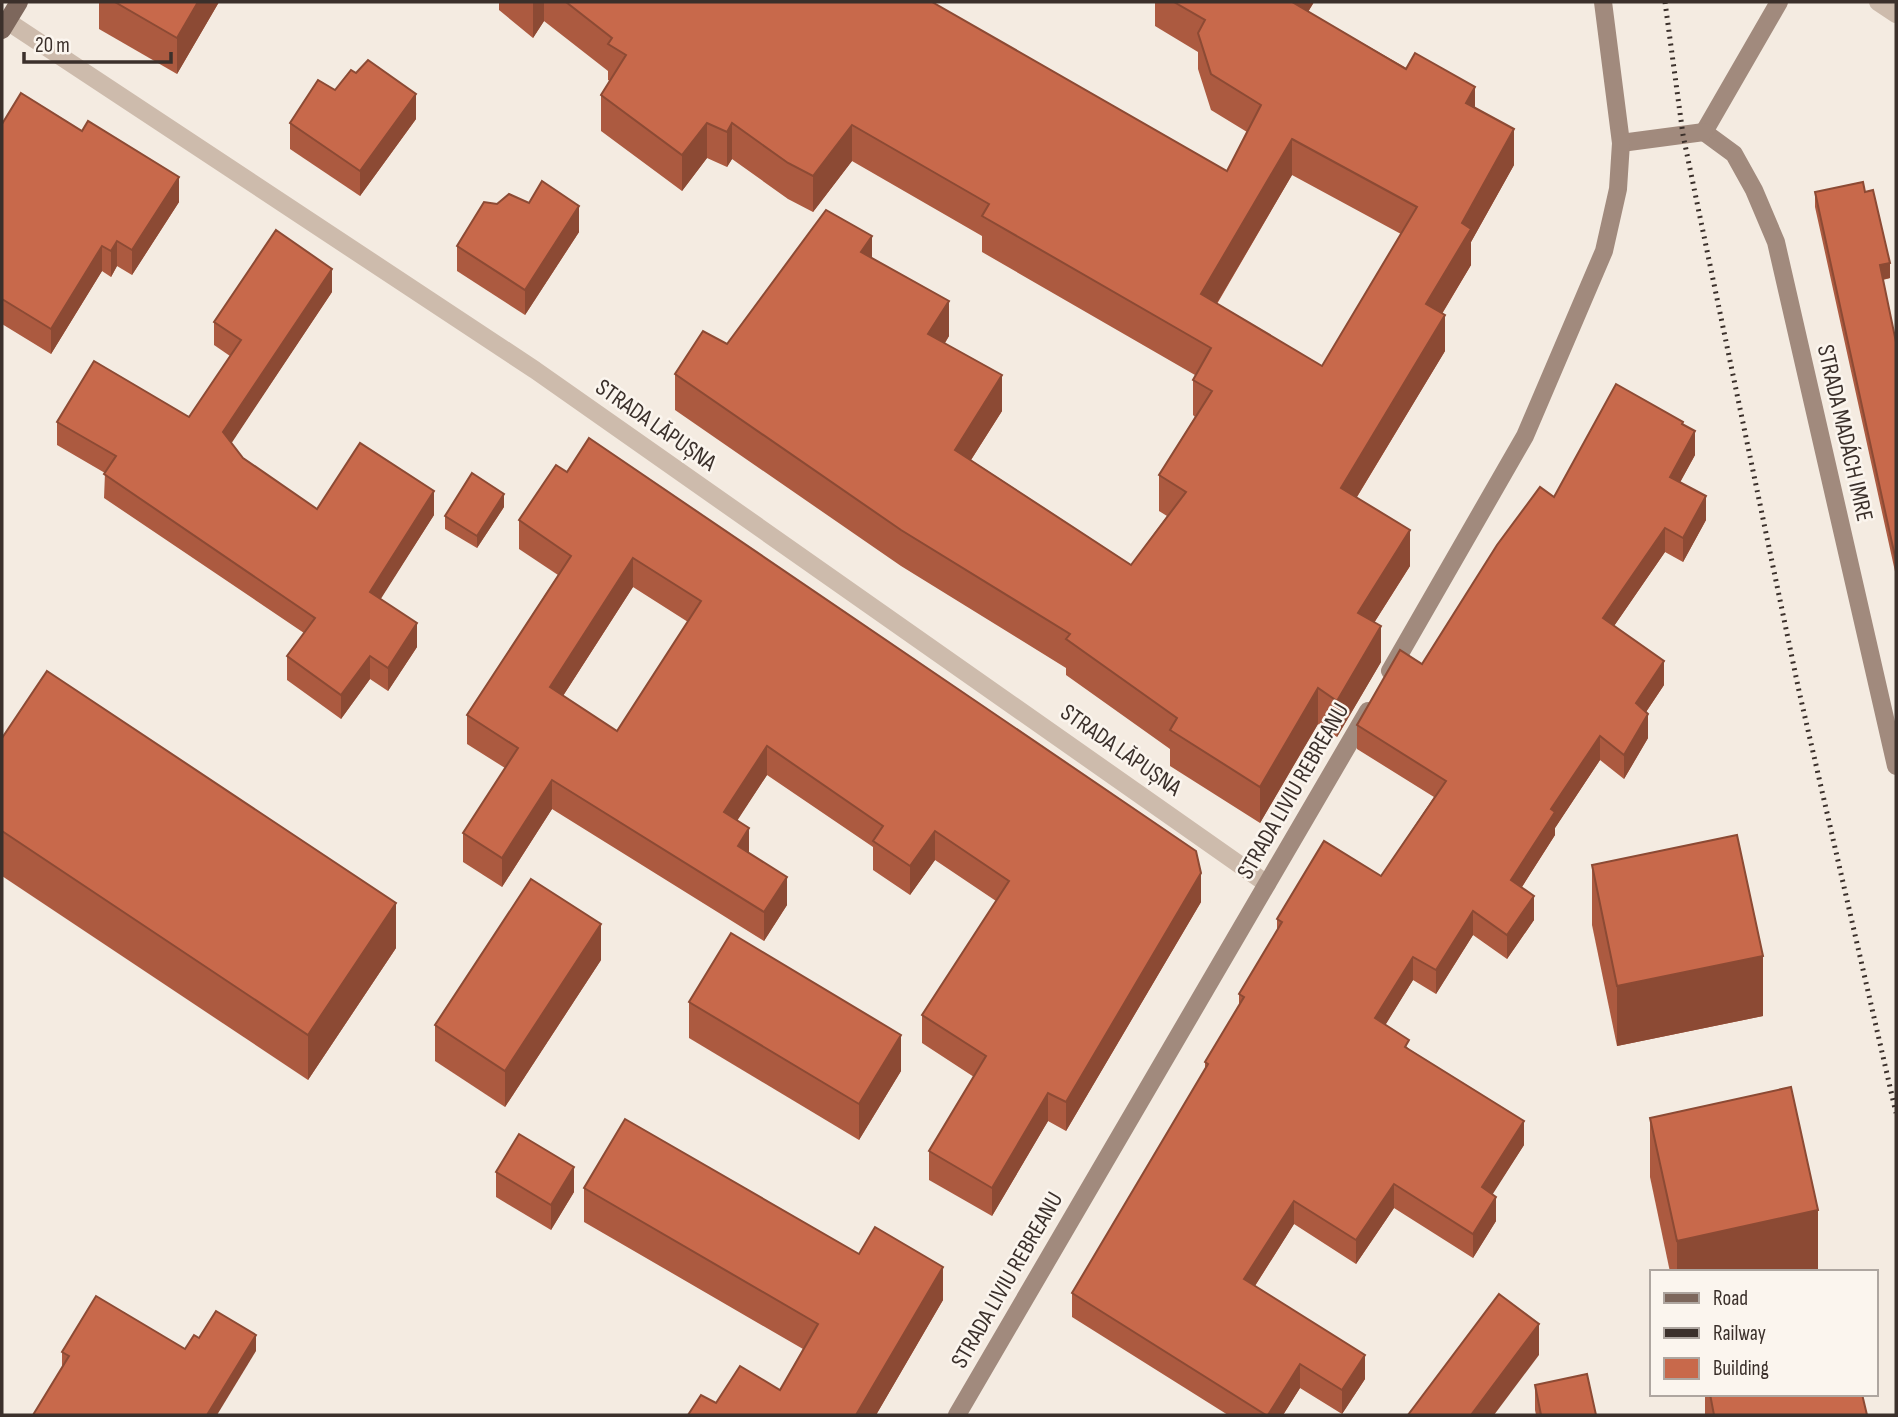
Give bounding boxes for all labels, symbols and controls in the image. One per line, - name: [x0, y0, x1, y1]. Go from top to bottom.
- scale bar: [24, 21, 172, 65]
- text: 20 m: [35, 33, 70, 58]
- street label: STRADA MADÁCH IMRE: [1811, 342, 1879, 524]
- street label: STRADA LĂPUȘNA: [590, 373, 723, 478]
- street label: STRADA LĂPUȘNA: [1055, 698, 1188, 803]
- street label: STRADA LIVIU REBREANU: [1231, 698, 1355, 884]
- street label: STRADA LIVIU REBREANU: [945, 1187, 1069, 1373]
- legend: [1650, 1270, 1877, 1396]
- text: Road: [1713, 1286, 1748, 1311]
- text: Railway: [1713, 1321, 1766, 1346]
- text: Building: [1713, 1356, 1769, 1381]

